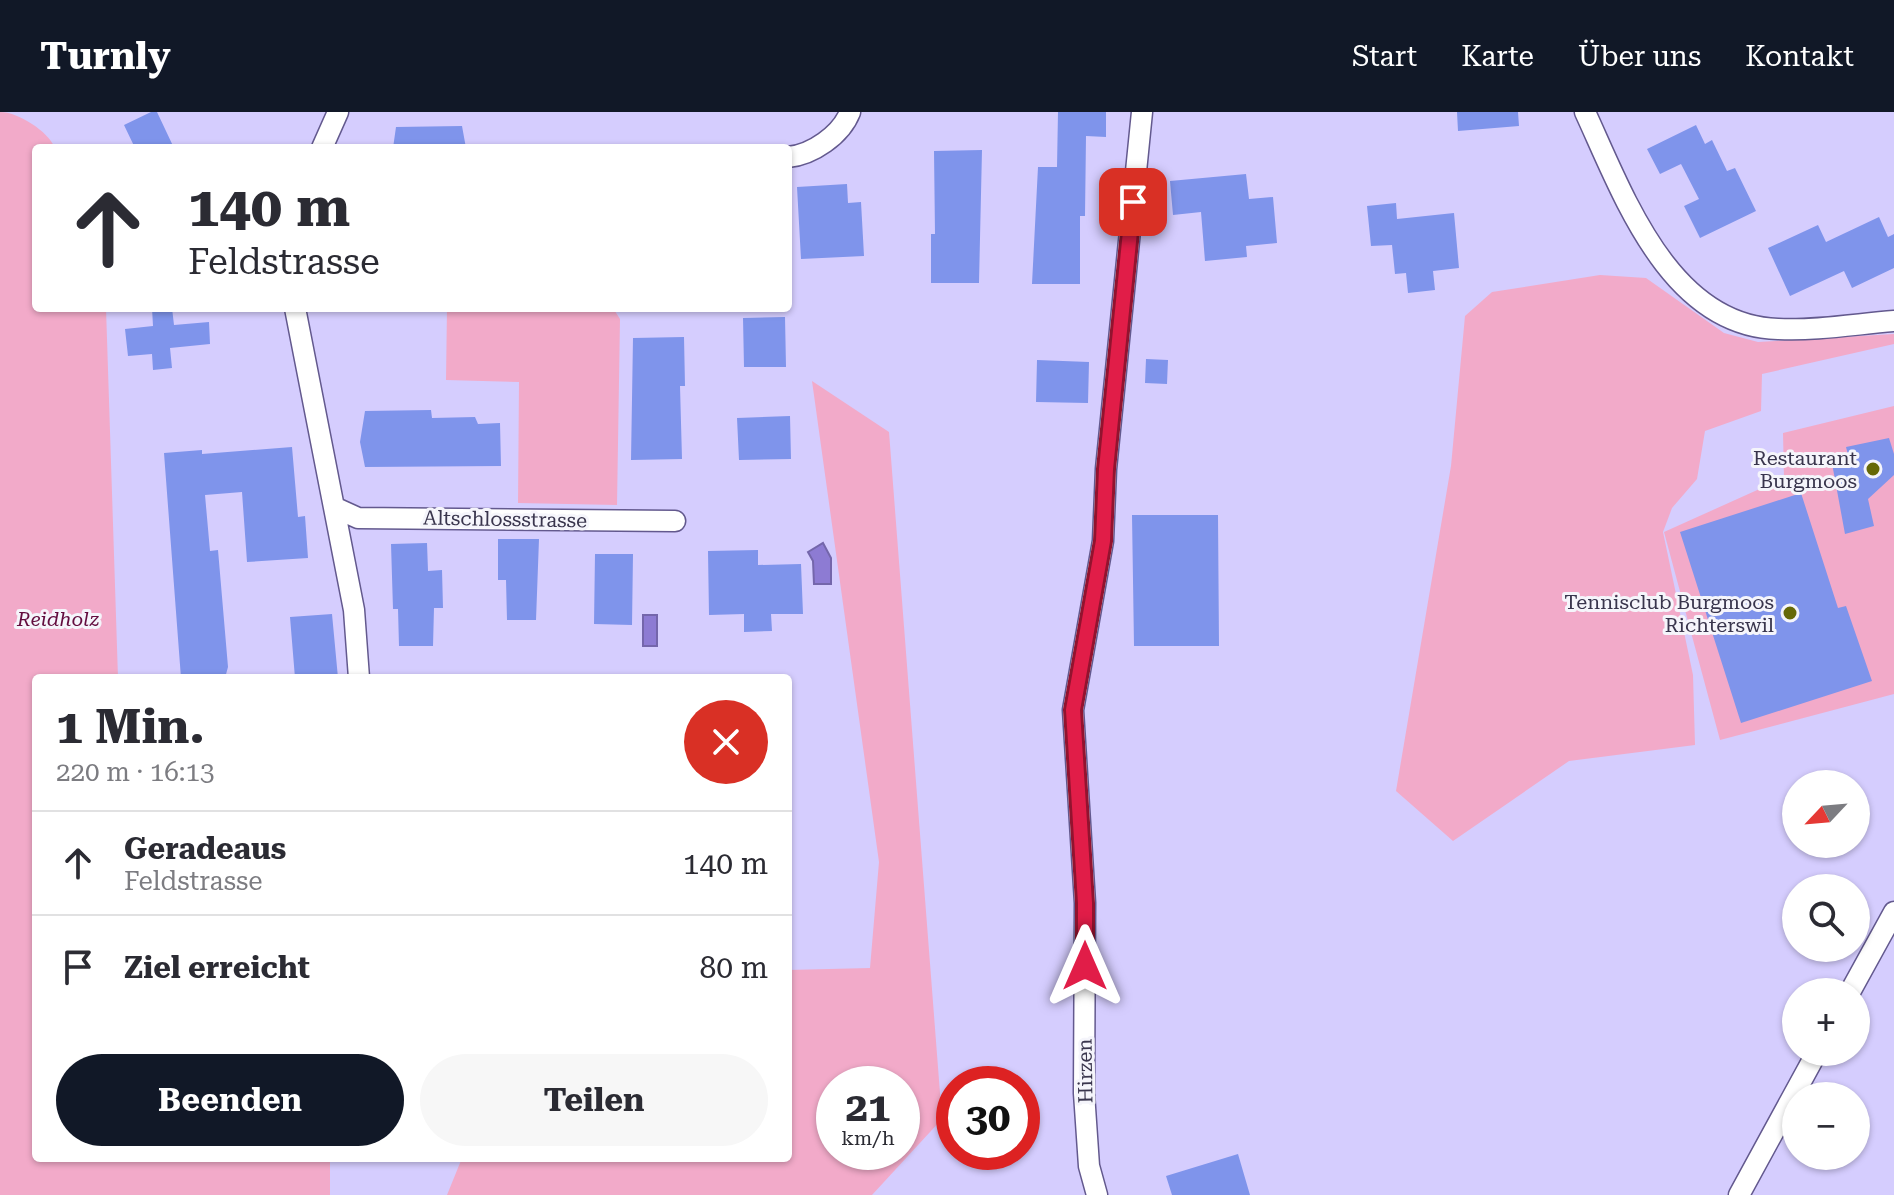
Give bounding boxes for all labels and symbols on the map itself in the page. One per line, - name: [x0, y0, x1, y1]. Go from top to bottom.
- pin: [1099, 168, 1167, 236]
- place label: Restaurant Burgmoos: [1753, 446, 1858, 493]
- marker: Restaurant Burgmoos: [1864, 460, 1882, 478]
- street label: Altschlossstrasse: [423, 506, 587, 532]
- place label: Tennisclub Burgmoos Richterswil: [1564, 590, 1774, 637]
- marker: Tennisclub Burgmoos Richterswil: [1781, 604, 1799, 622]
- park label: Reidholz: [16, 607, 99, 631]
- north arrow: [1782, 770, 1870, 858]
- position arrow: [1043, 924, 1127, 1008]
- street label: Hirzen: [1072, 1038, 1098, 1103]
- speed limit sign: 30: [936, 1066, 1040, 1170]

